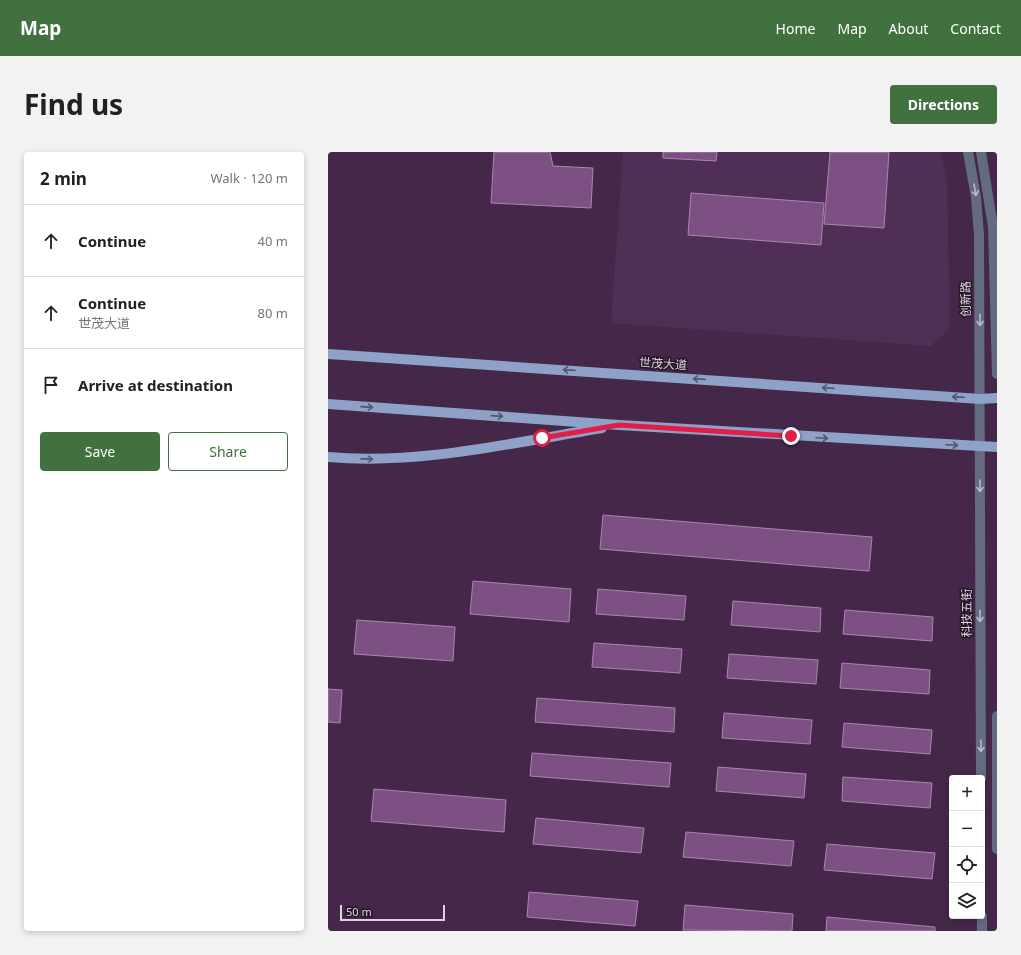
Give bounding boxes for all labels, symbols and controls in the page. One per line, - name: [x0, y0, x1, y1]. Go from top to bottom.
- text: Map: [20, 15, 61, 41]
- text: Home: [776, 19, 815, 38]
- text: Map: [837, 19, 867, 38]
- text: About: [889, 19, 928, 38]
- text: Contact: [950, 19, 1001, 38]
- text: Find us: [24, 85, 123, 123]
- button: Directions: [890, 85, 997, 124]
- text: 2 min: [40, 167, 87, 190]
- text: Walk · 120 m: [210, 169, 288, 187]
- one-way arrow: [971, 183, 979, 196]
- icon: ahead: [40, 230, 62, 252]
- text: Continue: [78, 231, 146, 251]
- text: 40 m: [258, 232, 288, 250]
- street label: 创新路: [957, 281, 974, 317]
- text: Continue: [78, 293, 146, 313]
- icon: ahead: [40, 302, 62, 324]
- text: 80 m: [258, 304, 288, 322]
- one-way arrow: [976, 313, 984, 326]
- text: 世茂大道: [78, 314, 130, 332]
- street label: 世茂大道: [638, 353, 688, 374]
- one-way arrow: [563, 367, 576, 374]
- icon: arrive: [40, 374, 62, 396]
- text: Arrive at destination: [78, 375, 233, 395]
- one-way arrow: [693, 376, 706, 383]
- one-way arrow: [822, 385, 835, 392]
- one-way arrow: [952, 394, 965, 401]
- one-way arrow: [360, 403, 373, 410]
- one-way arrow: [490, 413, 503, 420]
- route end: [782, 427, 800, 445]
- route start: [533, 429, 551, 447]
- button: Save: [40, 432, 160, 471]
- button: Share: [168, 432, 288, 471]
- one-way arrow: [815, 434, 828, 441]
- one-way arrow: [945, 442, 958, 449]
- one-way arrow: [360, 455, 373, 463]
- one-way arrow: [976, 479, 984, 492]
- street label: 科技五街: [958, 589, 975, 637]
- one-way arrow: [976, 609, 984, 622]
- one-way arrow: [977, 739, 985, 752]
- map controls: [949, 775, 985, 919]
- button: +: [949, 775, 985, 811]
- button: −: [949, 811, 985, 847]
- button: locate: [949, 847, 985, 883]
- button: layers: [949, 883, 985, 919]
- scale bar: [340, 903, 445, 922]
- text: 50 m: [346, 904, 372, 919]

